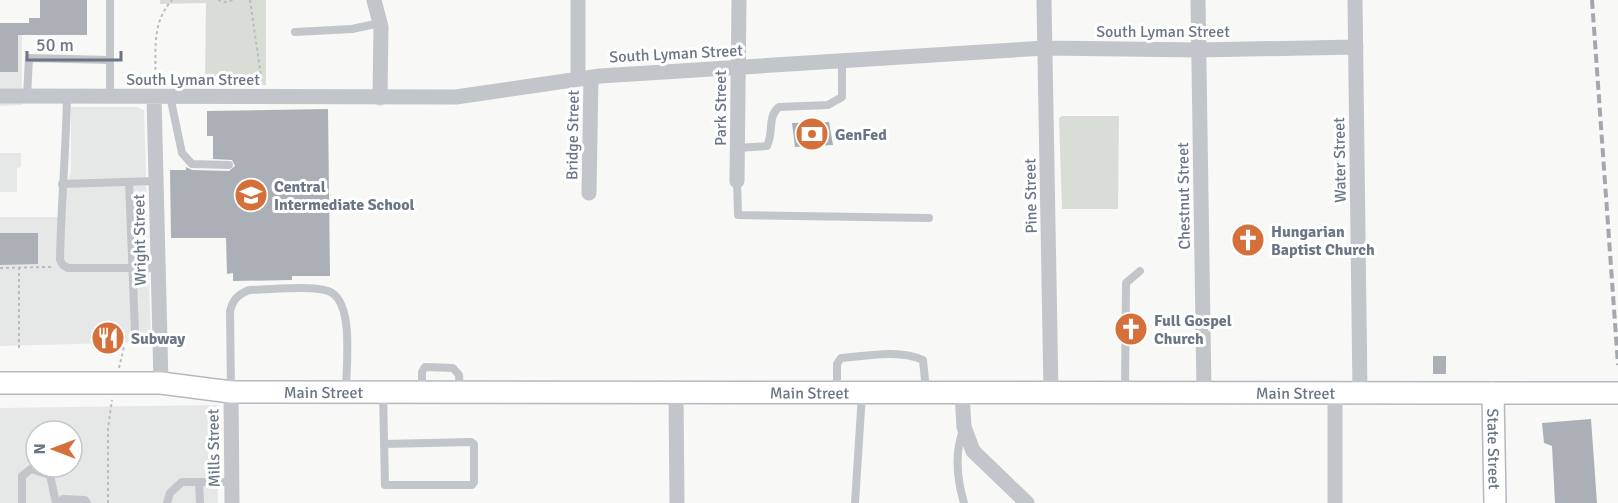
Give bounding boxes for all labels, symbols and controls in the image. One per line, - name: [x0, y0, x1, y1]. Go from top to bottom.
- street label: South Lyman Street: [1096, 22, 1230, 42]
- scale bar: [27, 24, 122, 62]
- text: 50 m: [36, 34, 74, 56]
- street label: South Lyman Street: [609, 40, 744, 67]
- street label: South Lyman Street: [126, 70, 260, 90]
- street label: Park Street: [711, 70, 731, 146]
- street label: Bridge Street: [562, 89, 584, 180]
- bank icon: GenFed: [794, 116, 830, 152]
- street label: Water Street: [1329, 117, 1351, 203]
- place label: GenFed: [835, 125, 887, 145]
- street label: Chestnut Street: [1173, 142, 1195, 250]
- street label: Pine Street: [1020, 158, 1042, 234]
- school or university icon: Central Intermediate School: [233, 177, 269, 213]
- place label: Central Intermediate School: [274, 177, 415, 215]
- street label: Wright Street: [129, 194, 151, 286]
- church icon: Hungarian Baptist Church: [1230, 222, 1266, 258]
- place label: Hungarian Baptist Church: [1271, 222, 1375, 260]
- church icon: Full Gospel Church: [1113, 311, 1149, 347]
- place label: Full Gospel Church: [1154, 311, 1232, 349]
- restaurant icon: Subway: [90, 320, 126, 356]
- place label: Subway: [131, 329, 185, 349]
- street label: Main Street: [284, 383, 364, 403]
- street label: Main Street: [770, 383, 850, 403]
- street label: Main Street: [1256, 384, 1336, 404]
- street label: Mills Street: [203, 408, 225, 487]
- street label: State Street: [1482, 408, 1504, 490]
- north arrow: [24, 419, 84, 479]
- text: N: [30, 443, 50, 455]

